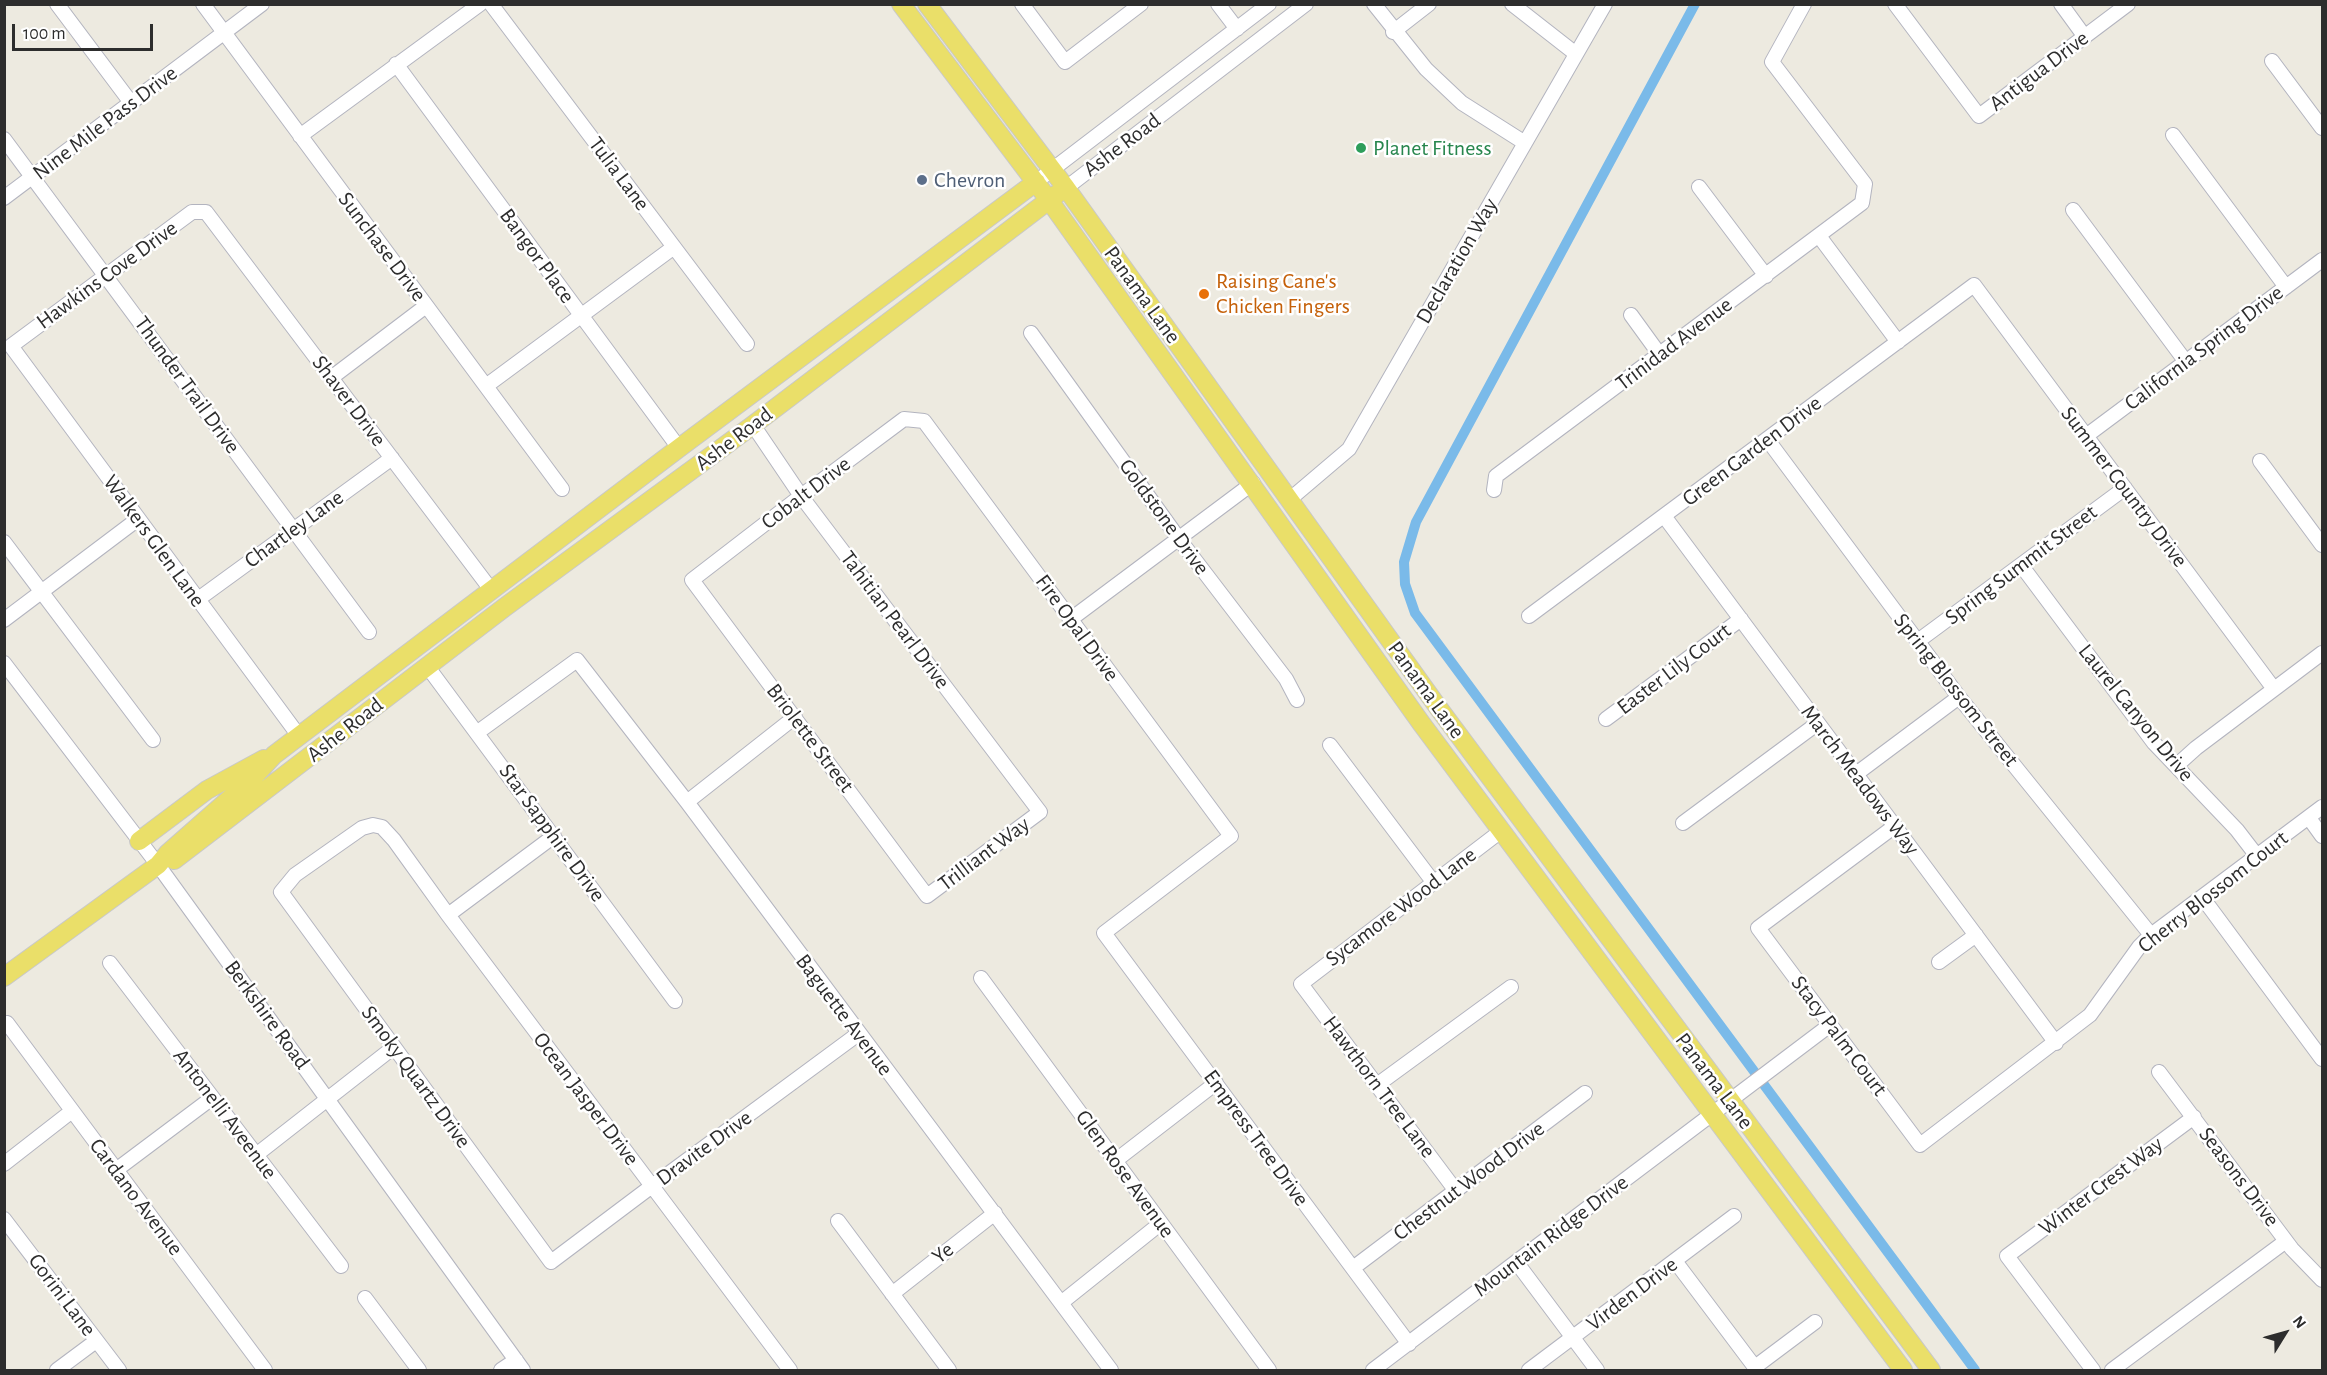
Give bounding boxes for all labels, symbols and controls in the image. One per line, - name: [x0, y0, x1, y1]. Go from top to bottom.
- scale bar: [15, 12, 156, 50]
- text: 100 m: [23, 25, 66, 43]
- street label: Antigua Drive: [1984, 25, 2094, 117]
- street label: Nine Mile Pass Drive: [28, 60, 182, 186]
- street label: Ashe Road: [1078, 107, 1166, 183]
- street label: Tulia Lane: [583, 132, 655, 216]
- place label: Planet Fitness: [1373, 135, 1492, 161]
- marker: Planet Fitness: [1354, 141, 1368, 155]
- place label: Chevron: [934, 167, 1005, 193]
- marker: Chevron: [915, 173, 929, 187]
- street label: Sunchase Drive: [332, 187, 432, 307]
- street label: Declaration Way: [1410, 193, 1504, 329]
- street label: Bangor Place: [494, 203, 580, 309]
- street label: Hawkins Cove Drive: [31, 215, 183, 335]
- street label: Panama Lane: [1098, 241, 1186, 349]
- place label: Raising Cane's Chicken Fingers: [1216, 268, 1350, 320]
- street label: California Spring Drive: [2119, 280, 2289, 416]
- marker: Raising Cane's Chicken Fingers: [1197, 287, 1211, 301]
- street label: Trinidad Avenue: [1610, 292, 1738, 396]
- street label: Thunder Trail Drive: [128, 311, 246, 459]
- street label: Shaver Drive: [306, 350, 392, 452]
- street label: Green Garden Drive: [1677, 390, 1827, 512]
- street label: Ashe Road: [690, 401, 778, 477]
- street label: Summer Country Drive: [2055, 401, 2193, 573]
- street label: Cobalt Drive: [756, 451, 856, 535]
- street label: Goldstone Drive: [1113, 454, 1215, 580]
- street label: Walkers Glen Lane: [97, 470, 211, 612]
- street label: Chartley Lane: [239, 484, 349, 574]
- street label: Spring Summit Street: [1940, 499, 2102, 631]
- street label: Tahitian Pearl Drive: [834, 546, 956, 694]
- street label: Fire Opal Drive: [1029, 569, 1125, 687]
- street label: Spring Blossom Street: [1888, 608, 2024, 772]
- street label: Easter Lily Court: [1612, 618, 1736, 720]
- street label: Panama Lane: [1382, 636, 1470, 744]
- street label: Laurel Canyon Drive: [2072, 639, 2200, 787]
- street label: Briolette Street: [760, 678, 860, 798]
- street label: Ashe Road: [301, 692, 389, 768]
- street label: March Meadows Way: [1795, 700, 1925, 860]
- street label: Star Sapphire Drive: [493, 759, 611, 907]
- street label: Trilliant Way: [933, 811, 1035, 897]
- street label: Cherry Blossom Court: [2133, 825, 2293, 959]
- street label: Sycamore Wood Lane: [1320, 842, 1482, 972]
- street label: Baguette Avenue: [790, 949, 898, 1081]
- street label: Berkshire Road: [219, 955, 315, 1075]
- street label: Stacy Palm Court: [1785, 971, 1893, 1101]
- street label: Smoky Quartz Drive: [356, 1001, 476, 1153]
- street label: Hawthorn Tree Lane: [1317, 1011, 1441, 1163]
- street label: Ocean Jasper Drive: [527, 1027, 645, 1171]
- street label: Panama Lane: [1669, 1027, 1759, 1135]
- street label: Antonelli Aveenue: [167, 1043, 283, 1185]
- street label: Empress Tree Drive: [1198, 1065, 1314, 1211]
- street label: Dravite Drive: [651, 1104, 757, 1192]
- street label: Glen Rose Avenue: [1070, 1105, 1180, 1243]
- street label: Chestnut Wood Drive: [1388, 1116, 1550, 1246]
- street label: Seasons Drive: [2193, 1122, 2285, 1232]
- street label: Winter Crest Way: [2034, 1131, 2168, 1241]
- street label: Cardano Avenue: [83, 1133, 189, 1261]
- street label: Mountain Ridge Drive: [1468, 1169, 1634, 1303]
- street label: Ye: [927, 1236, 959, 1270]
- street label: Gorini Lane: [22, 1248, 102, 1342]
- street label: Virden Drive: [1581, 1251, 1683, 1337]
- north arrow: [2255, 1303, 2315, 1363]
- text: N: [2290, 1313, 2309, 1331]

